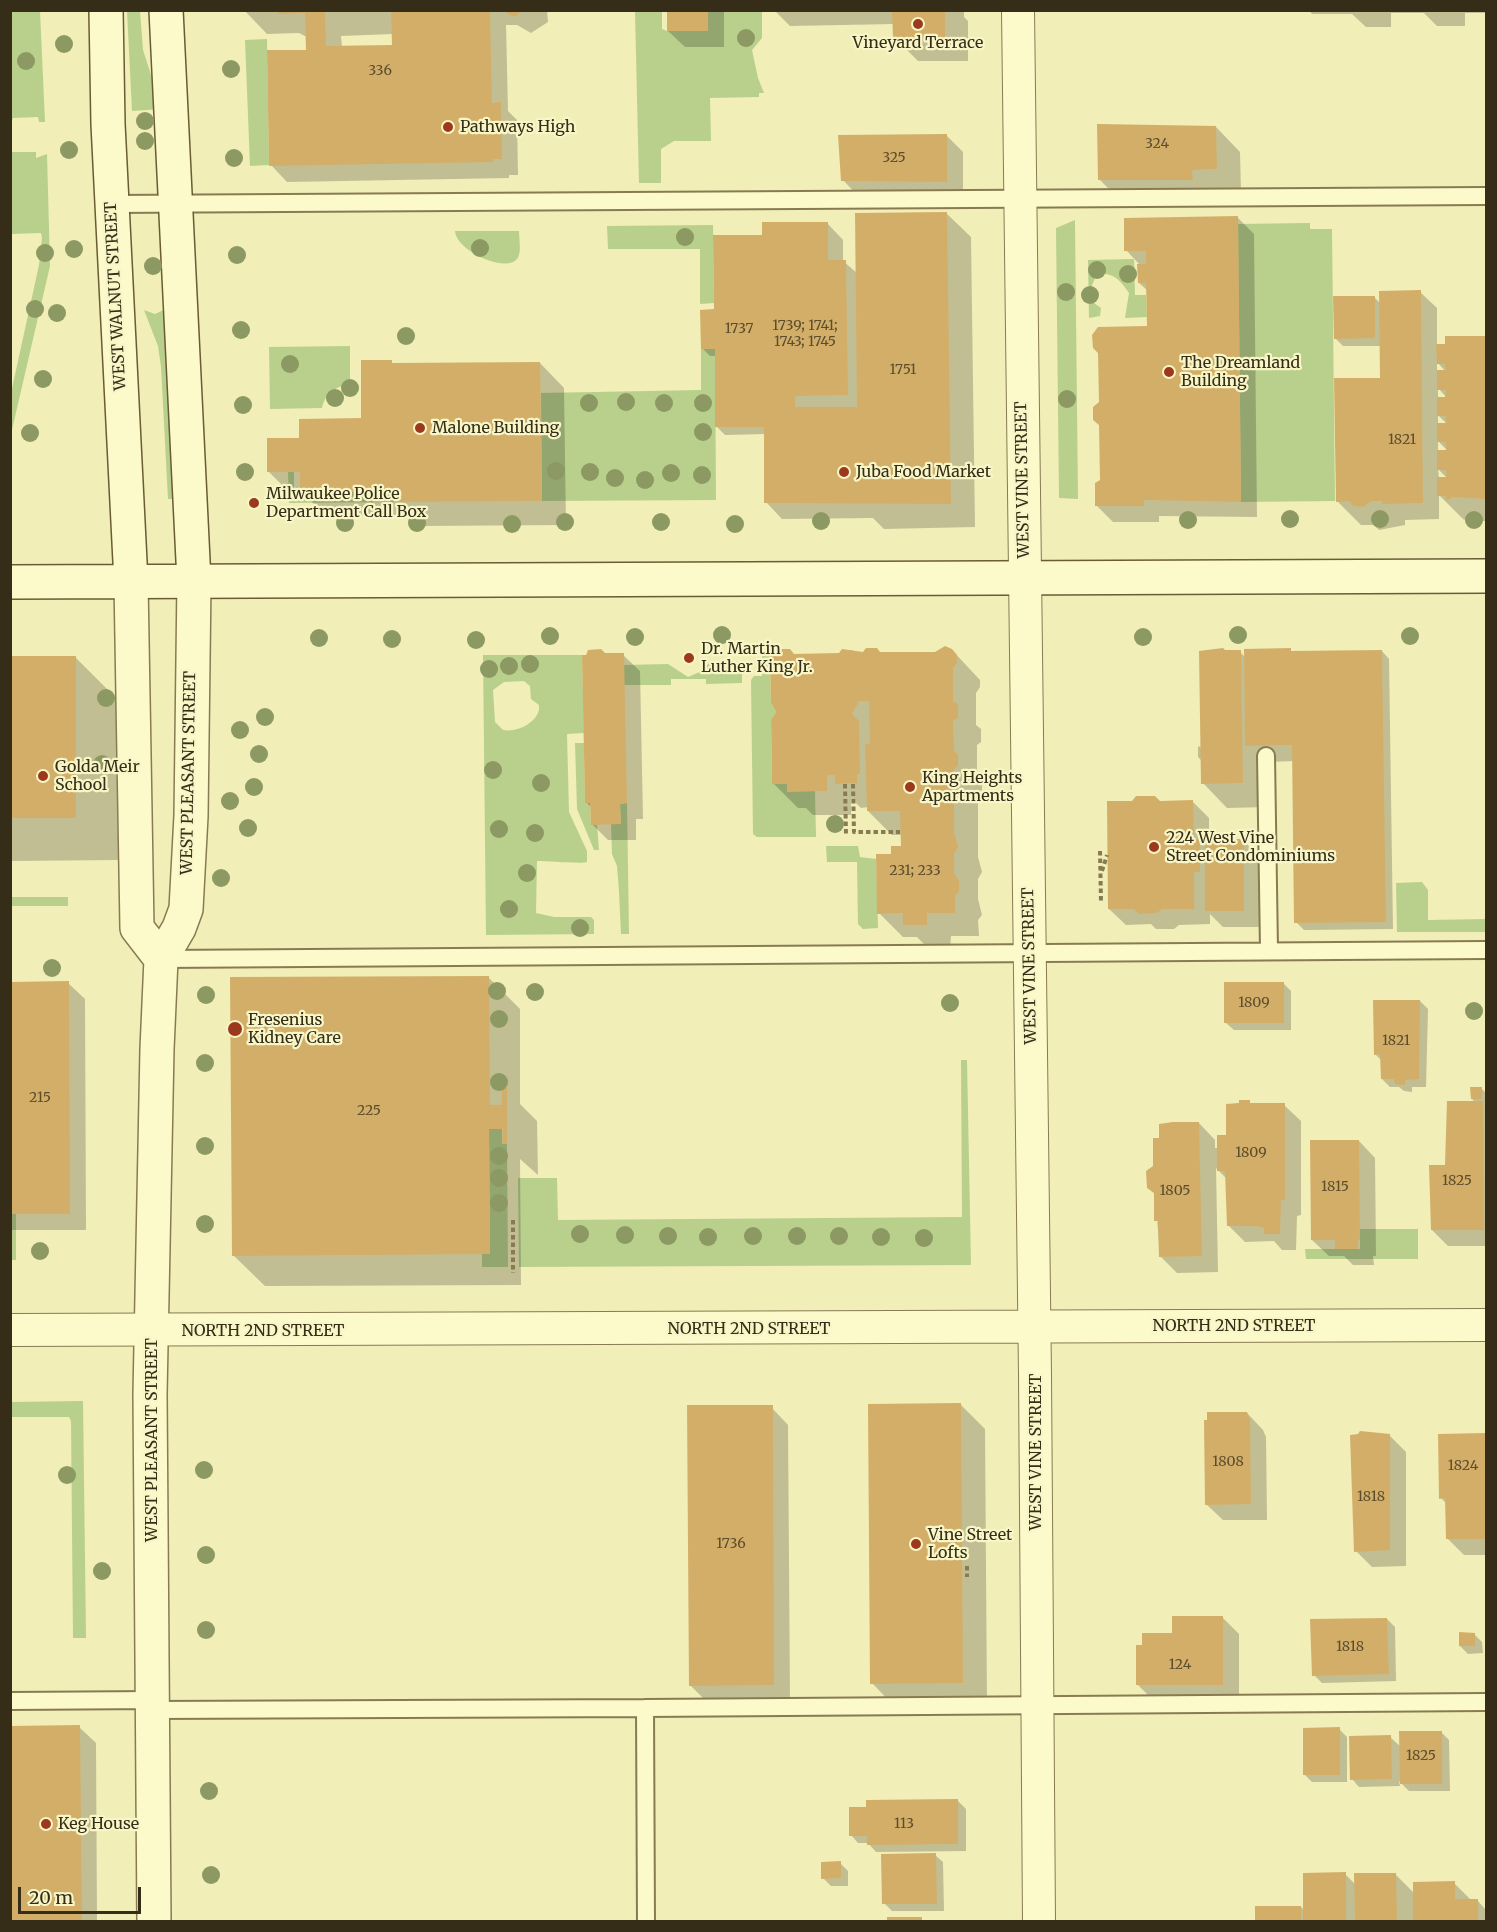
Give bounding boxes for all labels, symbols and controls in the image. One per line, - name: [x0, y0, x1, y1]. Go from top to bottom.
- marker: Vineyard Terrace: [911, 17, 925, 31]
- place label: Vineyard Terrace: [853, 33, 983, 53]
- house number: 336: [368, 63, 392, 79]
- place label: Pathways High: [460, 117, 575, 137]
- marker: Pathways High: [441, 120, 455, 134]
- house number: 324: [1145, 136, 1169, 152]
- house number: 325: [882, 150, 906, 166]
- street label: WEST WALNUT STREET: [101, 201, 131, 391]
- house number: 1739; 1741; 1743; 1745: [772, 318, 838, 350]
- house number: 1737: [725, 321, 753, 337]
- place label: The Dreamland Building: [1181, 353, 1300, 391]
- house number: 1751: [890, 362, 916, 378]
- marker: The Dreamland Building: [1162, 365, 1176, 379]
- street label: WEST VINE STREET: [1012, 401, 1034, 559]
- place label: Malone Building: [432, 418, 559, 438]
- marker: Malone Building: [413, 421, 427, 435]
- house number: 1821: [1388, 432, 1416, 448]
- place label: Juba Food Market: [856, 462, 991, 482]
- marker: Juba Food Market: [837, 465, 851, 479]
- place label: Milwaukee Police Department Call Box: [266, 484, 426, 522]
- marker: Milwaukee Police Department Call Box: [247, 496, 261, 510]
- place label: Dr. Martin Luther King Jr.: [701, 639, 813, 677]
- marker: Dr. Martin Luther King Jr.: [682, 651, 696, 665]
- street label: WEST PLEASANT STREET: [178, 671, 200, 875]
- place label: Golda Meir School: [55, 757, 140, 795]
- place label: King Heights Apartments: [922, 768, 1022, 806]
- marker: Golda Meir School: [36, 769, 50, 783]
- marker: King Heights Apartments: [903, 780, 917, 794]
- place label: 224 West Vine Street Condominiums: [1166, 828, 1335, 866]
- marker: 224 West Vine Street Condominiums: [1147, 840, 1161, 854]
- house number: 231; 233: [889, 863, 941, 879]
- street label: WEST VINE STREET: [1019, 887, 1041, 1045]
- house number: 1809: [1238, 995, 1270, 1011]
- place label: Fresenius Kidney Care: [248, 1010, 341, 1048]
- marker: Fresenius Kidney Care: [226, 1020, 244, 1038]
- house number: 1821: [1382, 1033, 1410, 1049]
- house number: 215: [29, 1090, 51, 1106]
- house number: 225: [357, 1103, 381, 1119]
- house number: 1809: [1235, 1145, 1267, 1161]
- house number: 1825: [1442, 1173, 1472, 1189]
- house number: 1815: [1321, 1179, 1349, 1195]
- house number: 1805: [1159, 1183, 1191, 1199]
- street label: NORTH 2ND STREET: [1153, 1316, 1315, 1336]
- street label: NORTH 2ND STREET: [668, 1319, 830, 1339]
- street label: NORTH 2ND STREET: [182, 1321, 344, 1341]
- street label: WEST PLEASANT STREET: [142, 1338, 162, 1542]
- street label: WEST VINE STREET: [1026, 1374, 1046, 1530]
- house number: 1808: [1212, 1454, 1244, 1470]
- house number: 1824: [1448, 1458, 1478, 1474]
- house number: 1818: [1357, 1489, 1385, 1505]
- place label: Vine Street Lofts: [928, 1525, 1012, 1563]
- house number: 1736: [716, 1536, 746, 1552]
- marker: Vine Street Lofts: [909, 1537, 923, 1551]
- house number: 1818: [1336, 1639, 1364, 1655]
- house number: 124: [1169, 1657, 1191, 1673]
- house number: 1825: [1406, 1748, 1436, 1764]
- place label: Keg House: [58, 1814, 139, 1834]
- house number: 113: [894, 1816, 914, 1832]
- marker: Keg House: [39, 1817, 53, 1831]
- scale bar: [21, 1875, 144, 1913]
- text: 20 m: [29, 1886, 73, 1909]

